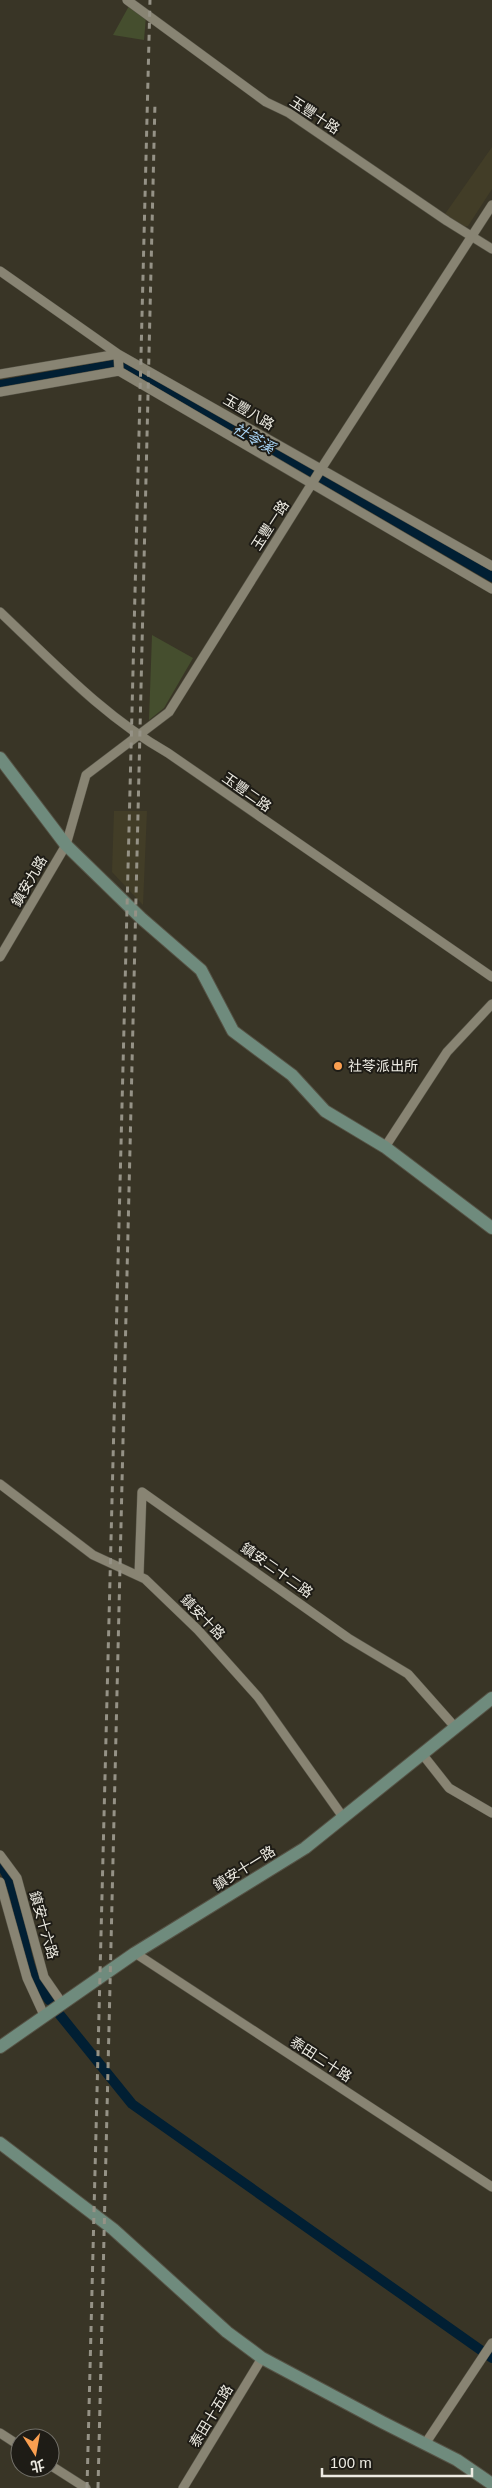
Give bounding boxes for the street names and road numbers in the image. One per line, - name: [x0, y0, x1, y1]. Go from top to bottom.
- street label: 玉豐十路: [287, 93, 343, 137]
- street label: 玉豐八路: [221, 391, 277, 433]
- street label: 玉豐一路: [248, 497, 292, 553]
- street label: 玉豐二路: [219, 769, 275, 815]
- street label: 鎮安九路: [8, 853, 50, 909]
- street label: 鎮安二十二路: [238, 1539, 316, 1601]
- street label: 鎮安十路: [178, 1591, 228, 1643]
- street label: 鎮安十一路: [210, 1843, 278, 1893]
- street label: 鎮安十六路: [27, 1889, 61, 1961]
- street label: 泰田二十路: [287, 2033, 355, 2085]
- street label: 泰田十五路: [186, 2382, 236, 2450]

